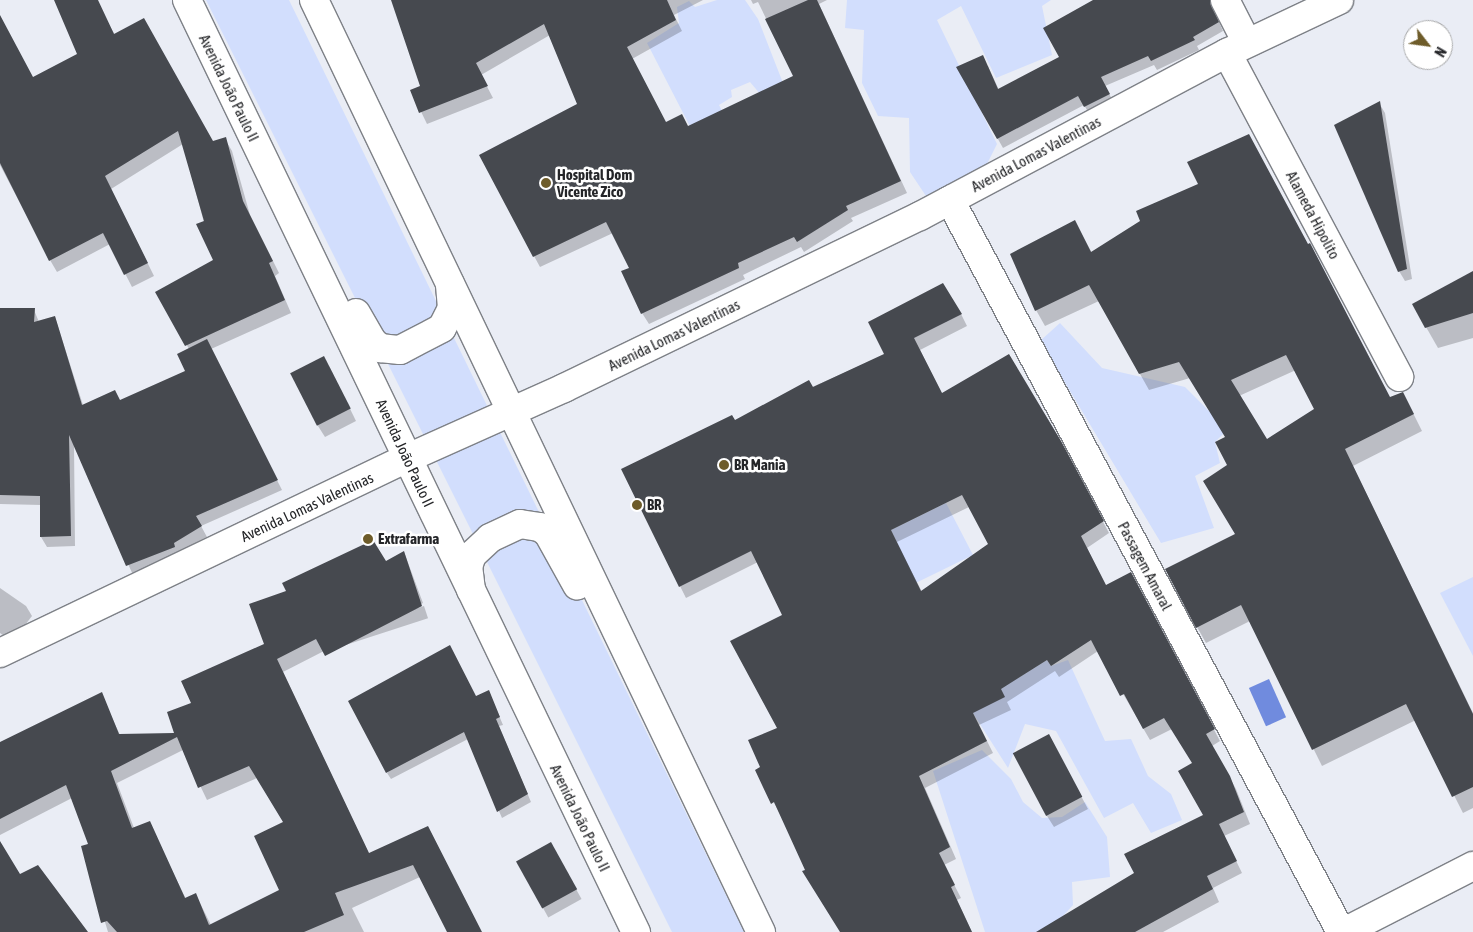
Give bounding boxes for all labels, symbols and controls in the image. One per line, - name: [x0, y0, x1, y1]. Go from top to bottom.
- north arrow: [1403, 20, 1453, 70]
- street label: Avenida João Paulo II: [195, 32, 263, 144]
- text: N: [1431, 44, 1449, 60]
- street label: Avenida Lomas Valentinas: [968, 112, 1104, 196]
- place label: Hospital Dom Vicente Zico: [557, 165, 632, 200]
- street label: Alameda Hipolito: [1282, 168, 1344, 262]
- marker: Hospital Dom Vicente Zico: [539, 176, 553, 190]
- street label: Avenida Lomas Valentinas: [605, 295, 743, 375]
- street label: Avenida João Paulo II: [372, 396, 438, 510]
- place label: BR Mania: [734, 456, 785, 474]
- marker: BR Mania: [718, 459, 730, 471]
- street label: Avenida Lomas Valentinas: [238, 468, 376, 546]
- place label: BR: [647, 496, 662, 514]
- marker: BR: [631, 499, 643, 511]
- street label: Passagem Amaral: [1114, 519, 1176, 613]
- place label: Extrafarma: [378, 530, 439, 548]
- marker: Extrafarma: [362, 533, 374, 545]
- street label: Avenida João Paulo II: [546, 762, 614, 874]

